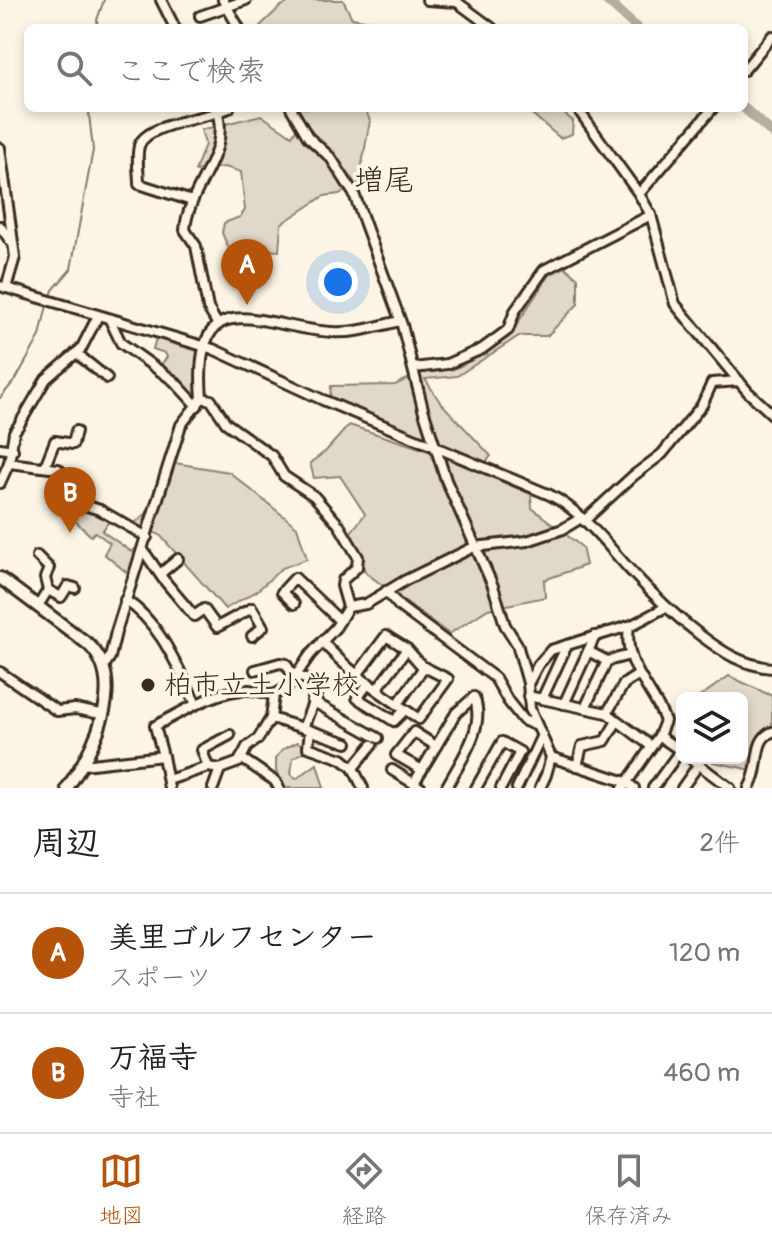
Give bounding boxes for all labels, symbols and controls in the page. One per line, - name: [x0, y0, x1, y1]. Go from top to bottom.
- search box: [24, 24, 748, 112]
- icon: search: [52, 46, 96, 90]
- text: ここで検索: [116, 53, 266, 90]
- district label: 増尾: [354, 162, 414, 199]
- pin: A: [221, 239, 273, 305]
- your location: [318, 262, 358, 302]
- pin: B: [44, 467, 96, 533]
- place label: 柏市立土小学校: [164, 668, 360, 703]
- marker: 柏市立土小学校: [139, 676, 157, 694]
- map controls: [676, 692, 748, 764]
- button: layers: [676, 692, 748, 764]
- text: 周辺: [32, 822, 100, 865]
- text: 2件: [699, 827, 740, 859]
- text: 美里ゴルフセンター: [108, 919, 377, 956]
- text: A: [50, 937, 66, 969]
- text: 120 m: [669, 937, 740, 969]
- text: スポーツ: [108, 962, 211, 994]
- text: 万福寺: [108, 1039, 198, 1076]
- text: B: [51, 1057, 65, 1089]
- text: 460 m: [663, 1057, 740, 1089]
- text: 寺社: [108, 1082, 160, 1114]
- tab: 地図: [99, 1149, 143, 1230]
- tab: 経路: [342, 1149, 386, 1230]
- tab: 保存済み: [585, 1149, 673, 1230]

